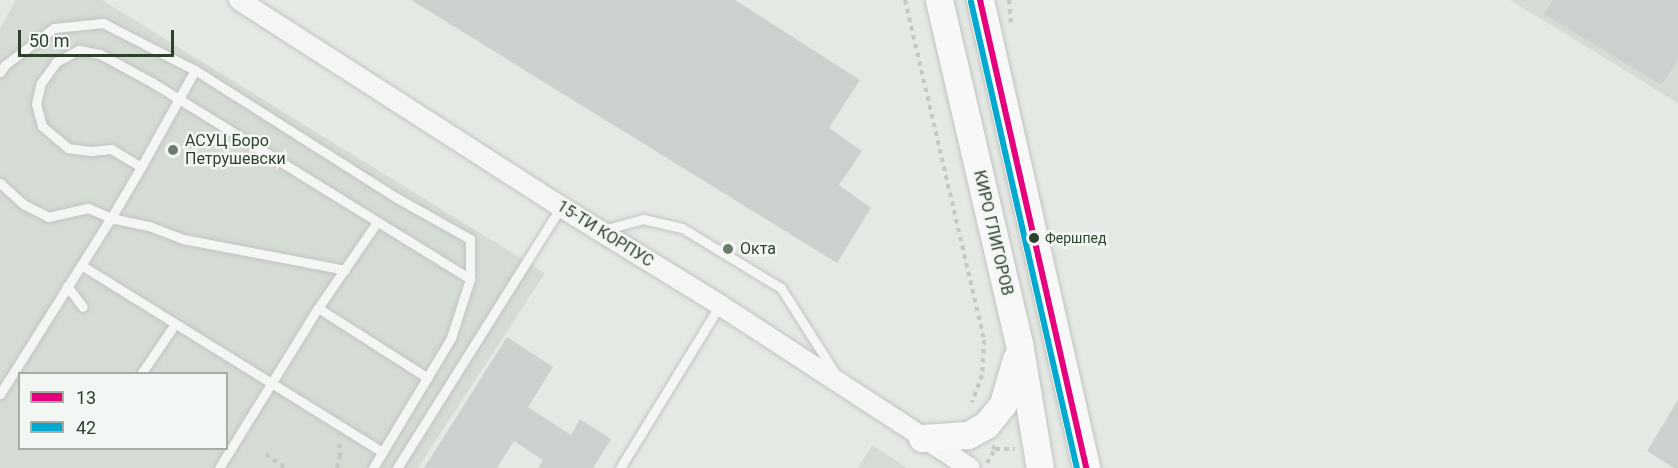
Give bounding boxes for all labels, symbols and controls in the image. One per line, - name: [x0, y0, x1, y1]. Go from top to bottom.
- scale bar: [21, 18, 177, 56]
- text: 50 m: [29, 30, 69, 51]
- place label: АСУЦ Боро Петрушевски: [185, 131, 286, 169]
- marker: АСУЦ Боро Петрушевски: [166, 143, 180, 157]
- street label: КИРО ГЛИГОРОВ: [969, 168, 1017, 298]
- street label: 15-ТИ КОРПУС: [553, 197, 657, 271]
- place label: Фершпед: [1045, 230, 1106, 246]
- marker: Фершпед: [1028, 232, 1040, 244]
- place label: Окта: [740, 239, 776, 259]
- marker: Окта: [721, 242, 735, 256]
- legend: [18, 372, 228, 450]
- text: 13: [76, 387, 96, 408]
- text: 42: [76, 417, 96, 438]

